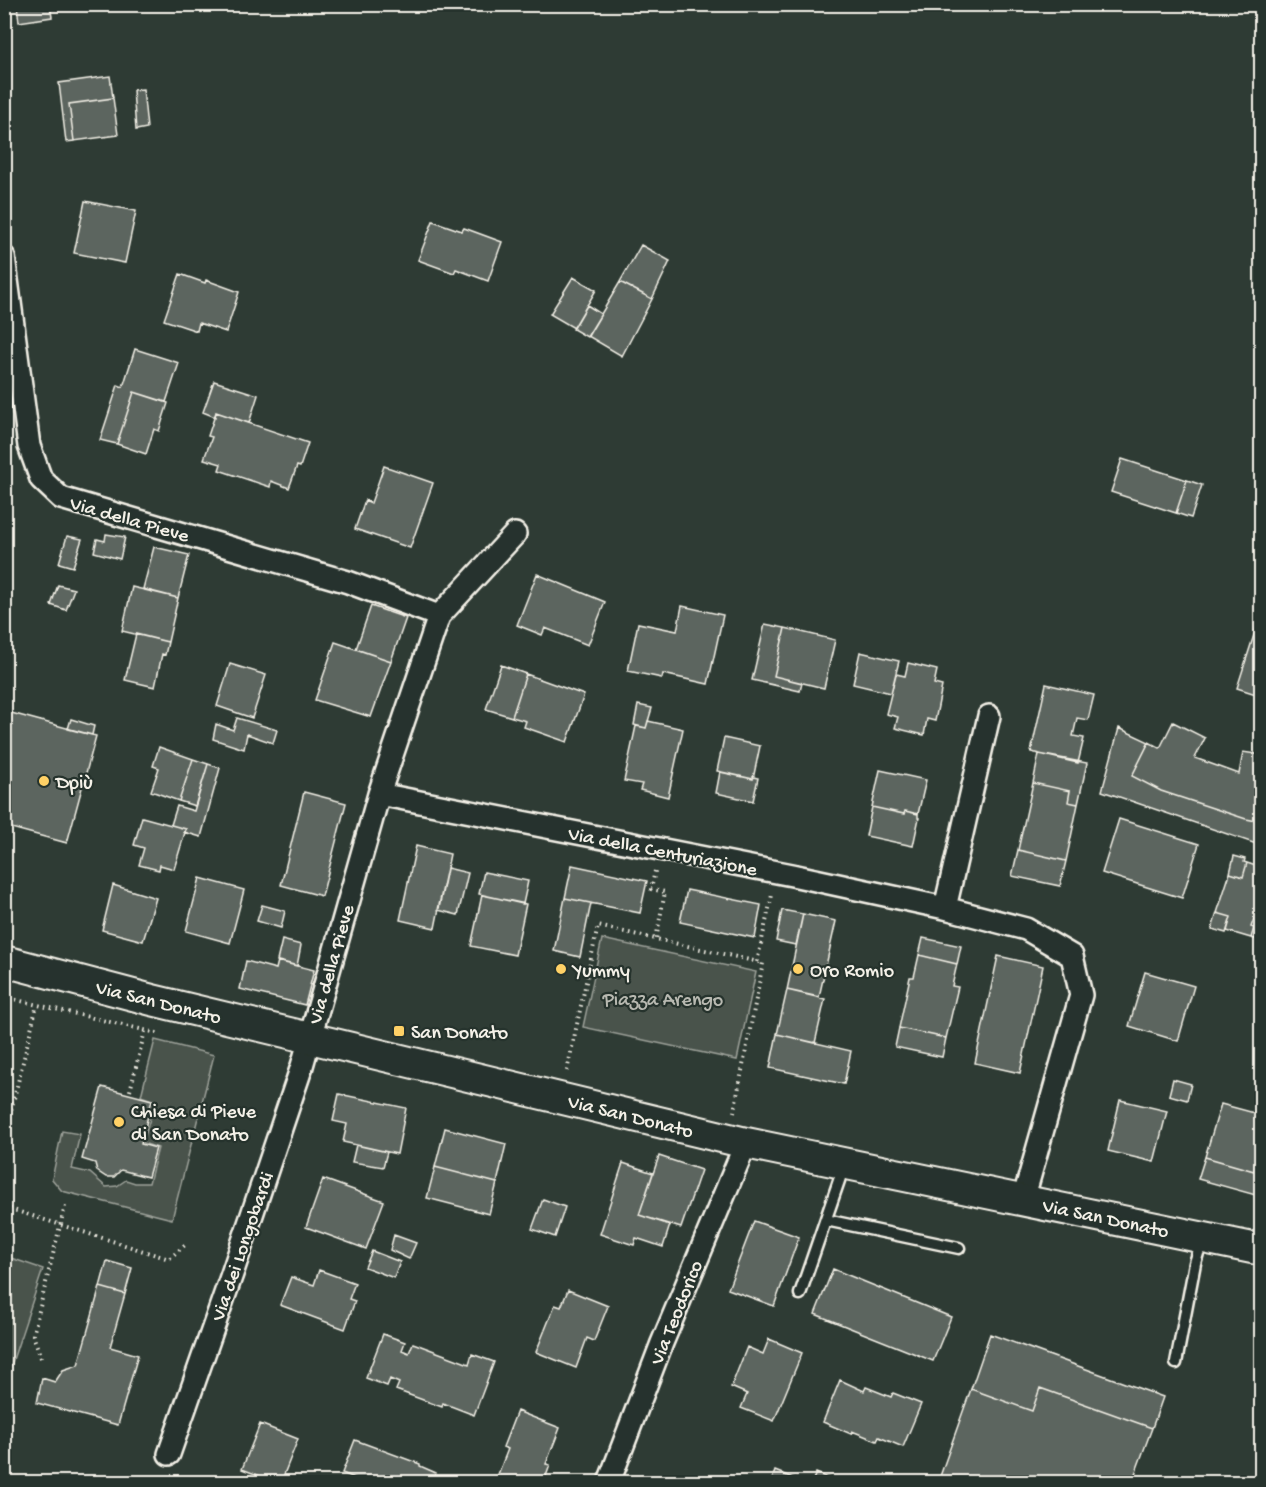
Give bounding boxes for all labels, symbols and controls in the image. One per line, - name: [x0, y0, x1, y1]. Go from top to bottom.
- street label: Via della Pieve: [66, 493, 192, 550]
- place label: Dpiù: [54, 773, 93, 796]
- marker: Dpiù: [37, 774, 51, 788]
- street label: Via della Centuriazione: [565, 824, 759, 883]
- street label: Via della Pieve: [305, 902, 362, 1028]
- place label: Yummy: [571, 961, 630, 984]
- place label: Oro Romio: [810, 961, 894, 984]
- marker: Yummy: [554, 962, 568, 976]
- marker: Oro Romio: [791, 962, 805, 976]
- street label: Via San Donato: [92, 977, 223, 1031]
- park label: Piazza Arengo: [602, 990, 723, 1013]
- place label: San Donato: [411, 1023, 508, 1046]
- marker: San Donato: [392, 1024, 406, 1038]
- street label: Via San Donato: [564, 1091, 695, 1145]
- place label: Chiesa di Pieve di San Donato: [131, 1102, 257, 1148]
- marker: Chiesa di Pieve di San Donato: [112, 1115, 126, 1129]
- street label: Via dei Longobardi: [208, 1170, 281, 1326]
- street label: Via San Donato: [1039, 1196, 1171, 1245]
- street label: Via Teodorico: [647, 1258, 710, 1370]

